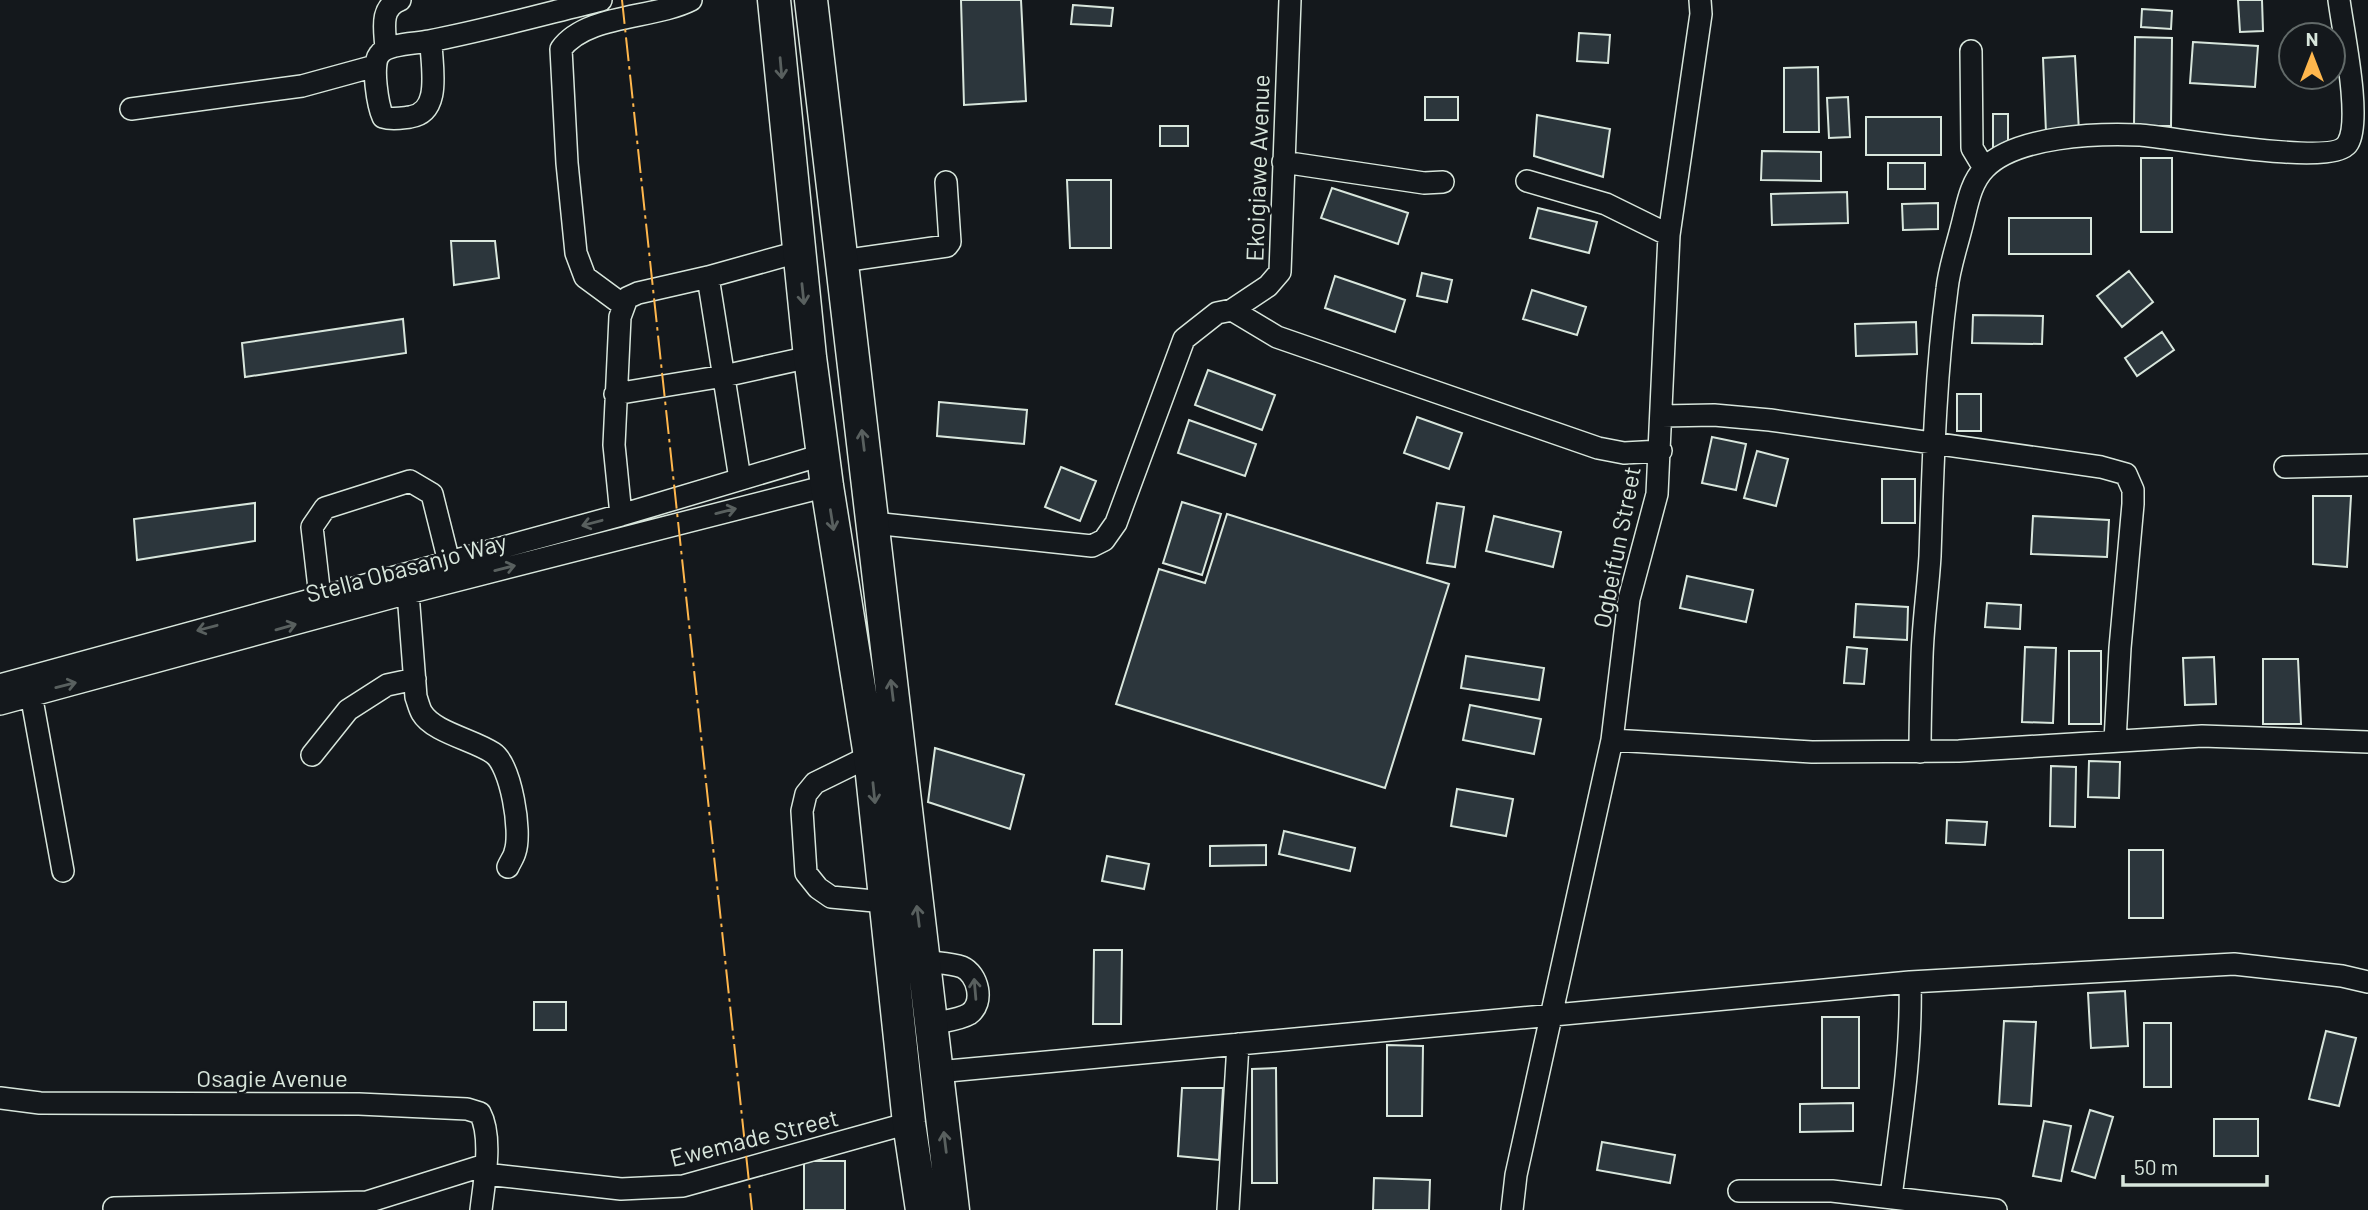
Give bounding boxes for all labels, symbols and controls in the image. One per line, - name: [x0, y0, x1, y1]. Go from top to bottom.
- north arrow: [2277, 21, 2347, 91]
- text: N: [2306, 27, 2318, 50]
- one-way arrow: [775, 56, 788, 79]
- street label: Ekoigiawe Avenue: [1239, 74, 1275, 262]
- one-way arrow: [796, 283, 809, 305]
- one-way arrow: [856, 429, 869, 452]
- street label: Ogbeifun Street: [1586, 464, 1646, 630]
- one-way arrow: [714, 504, 736, 517]
- one-way arrow: [826, 508, 839, 531]
- one-way arrow: [581, 517, 603, 530]
- street label: Stella Obasanjo Way: [302, 526, 510, 608]
- one-way arrow: [493, 561, 516, 574]
- one-way arrow: [274, 620, 296, 633]
- one-way arrow: [196, 622, 219, 635]
- one-way arrow: [54, 678, 76, 691]
- one-way arrow: [886, 679, 899, 702]
- one-way arrow: [867, 781, 880, 804]
- one-way arrow: [912, 905, 925, 928]
- one-way arrow: [968, 978, 981, 1001]
- street label: Osagie Avenue: [196, 1063, 348, 1092]
- street label: Ewemade Street: [667, 1102, 841, 1172]
- one-way arrow: [938, 1131, 951, 1154]
- scale bar: [2123, 1144, 2266, 1188]
- text: 50 m: [2134, 1154, 2178, 1179]

